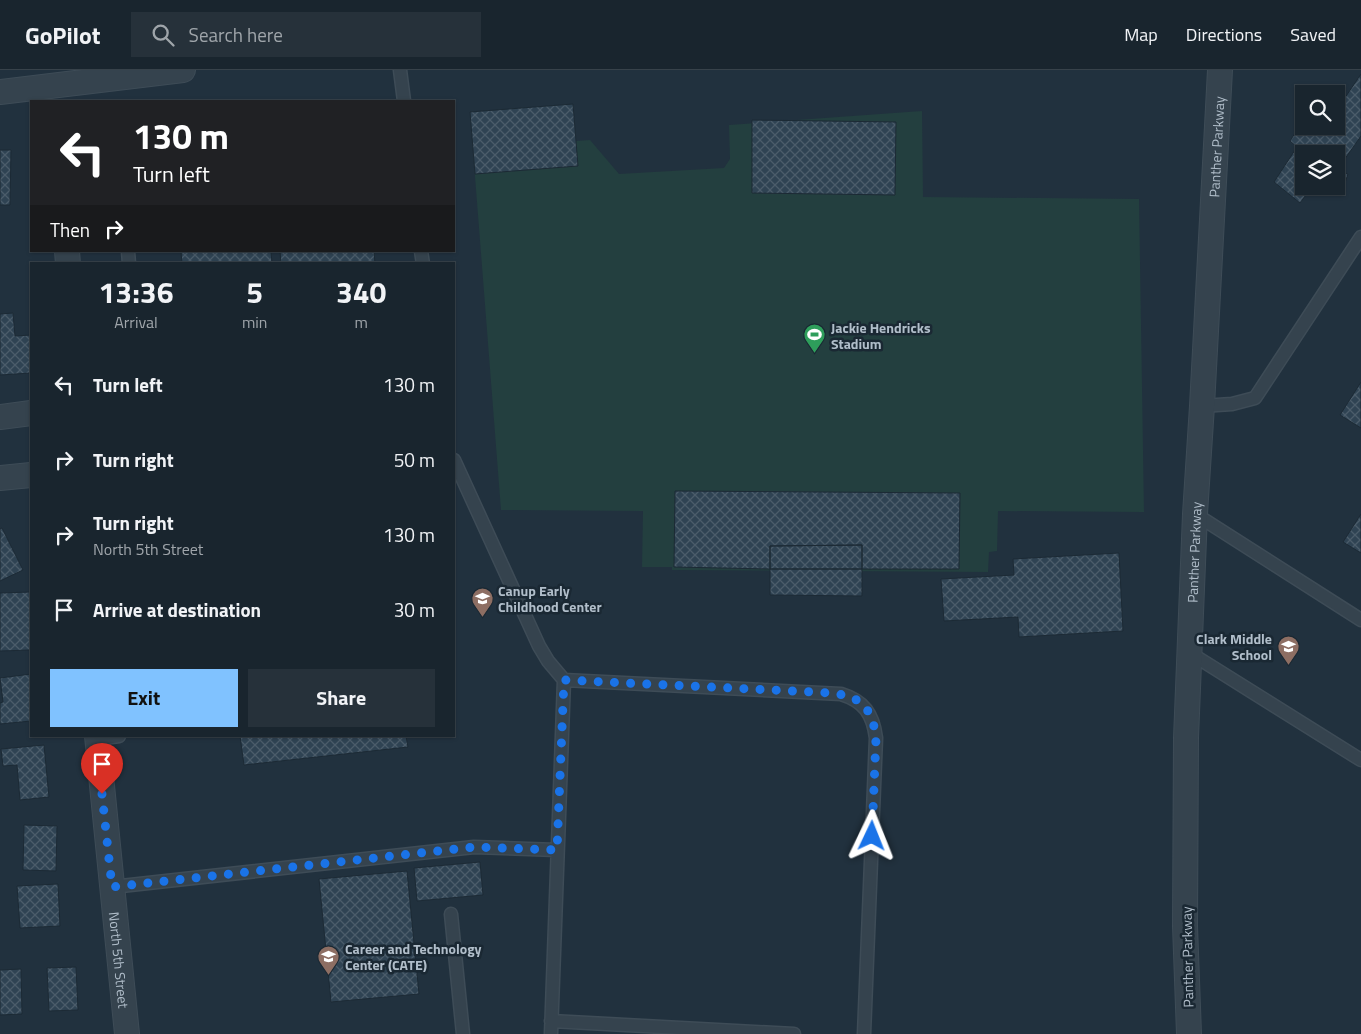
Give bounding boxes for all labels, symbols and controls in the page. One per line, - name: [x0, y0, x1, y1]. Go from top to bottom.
- search box: [131, 12, 481, 57]
- text: GoPilot: [25, 17, 101, 53]
- text: Search here: [189, 20, 283, 49]
- icon: search: [149, 21, 177, 49]
- text: Map: [1124, 21, 1158, 48]
- text: Directions: [1186, 21, 1262, 48]
- text: Saved: [1290, 21, 1336, 48]
- map controls: [1295, 85, 1345, 195]
- button: search: [1295, 85, 1345, 135]
- street label: Panther Parkway: [1203, 95, 1229, 198]
- text: 130 m: [133, 109, 229, 163]
- icon: left: [50, 120, 115, 185]
- button: layers: [1295, 145, 1345, 195]
- text: Turn left: [133, 157, 210, 191]
- text: Then: [50, 215, 90, 244]
- icon: right: [100, 215, 128, 243]
- text: 13:36: [99, 269, 173, 315]
- text: 5: [246, 269, 263, 315]
- text: 340: [336, 269, 386, 315]
- text: Arrival: [114, 310, 158, 334]
- text: min: [242, 310, 267, 334]
- text: m: [355, 310, 368, 334]
- place label: Jackie Hendricks Stadium: [831, 317, 931, 354]
- sports icon: Jackie Hendricks Stadium: [803, 323, 827, 354]
- text: Turn left: [93, 370, 163, 399]
- text: 130 m: [383, 370, 435, 399]
- icon: left: [50, 371, 78, 399]
- text: Turn right: [93, 445, 174, 474]
- text: 50 m: [394, 445, 435, 474]
- icon: right: [50, 446, 78, 474]
- street label: Panther Parkway: [1181, 501, 1206, 603]
- text: Turn right: [93, 508, 174, 537]
- text: 130 m: [383, 520, 435, 549]
- icon: right: [50, 521, 78, 549]
- text: North 5th Street: [93, 537, 203, 561]
- place label: Canup Early Childhood Center: [498, 580, 602, 617]
- school or university icon: Canup Early Childhood Center: [470, 586, 494, 617]
- text: Arrive at destination: [93, 595, 261, 624]
- text: 30 m: [394, 595, 435, 624]
- icon: arrive: [50, 596, 78, 624]
- place label: Clark Middle School: [1196, 628, 1272, 665]
- school or university icon: Clark Middle School: [1276, 634, 1300, 665]
- button: Exit: [50, 669, 238, 727]
- button: Share: [248, 669, 435, 727]
- pin: [81, 743, 123, 794]
- icon: arrive: [88, 750, 116, 778]
- position arrow: [845, 809, 897, 861]
- street label: Panther Parkway: [1176, 906, 1198, 1008]
- street label: North 5th Street: [104, 911, 135, 1009]
- place label: Career and Technology Center (CATE): [345, 938, 482, 975]
- school or university icon: Career and Technology Center (CATE): [317, 944, 341, 975]

